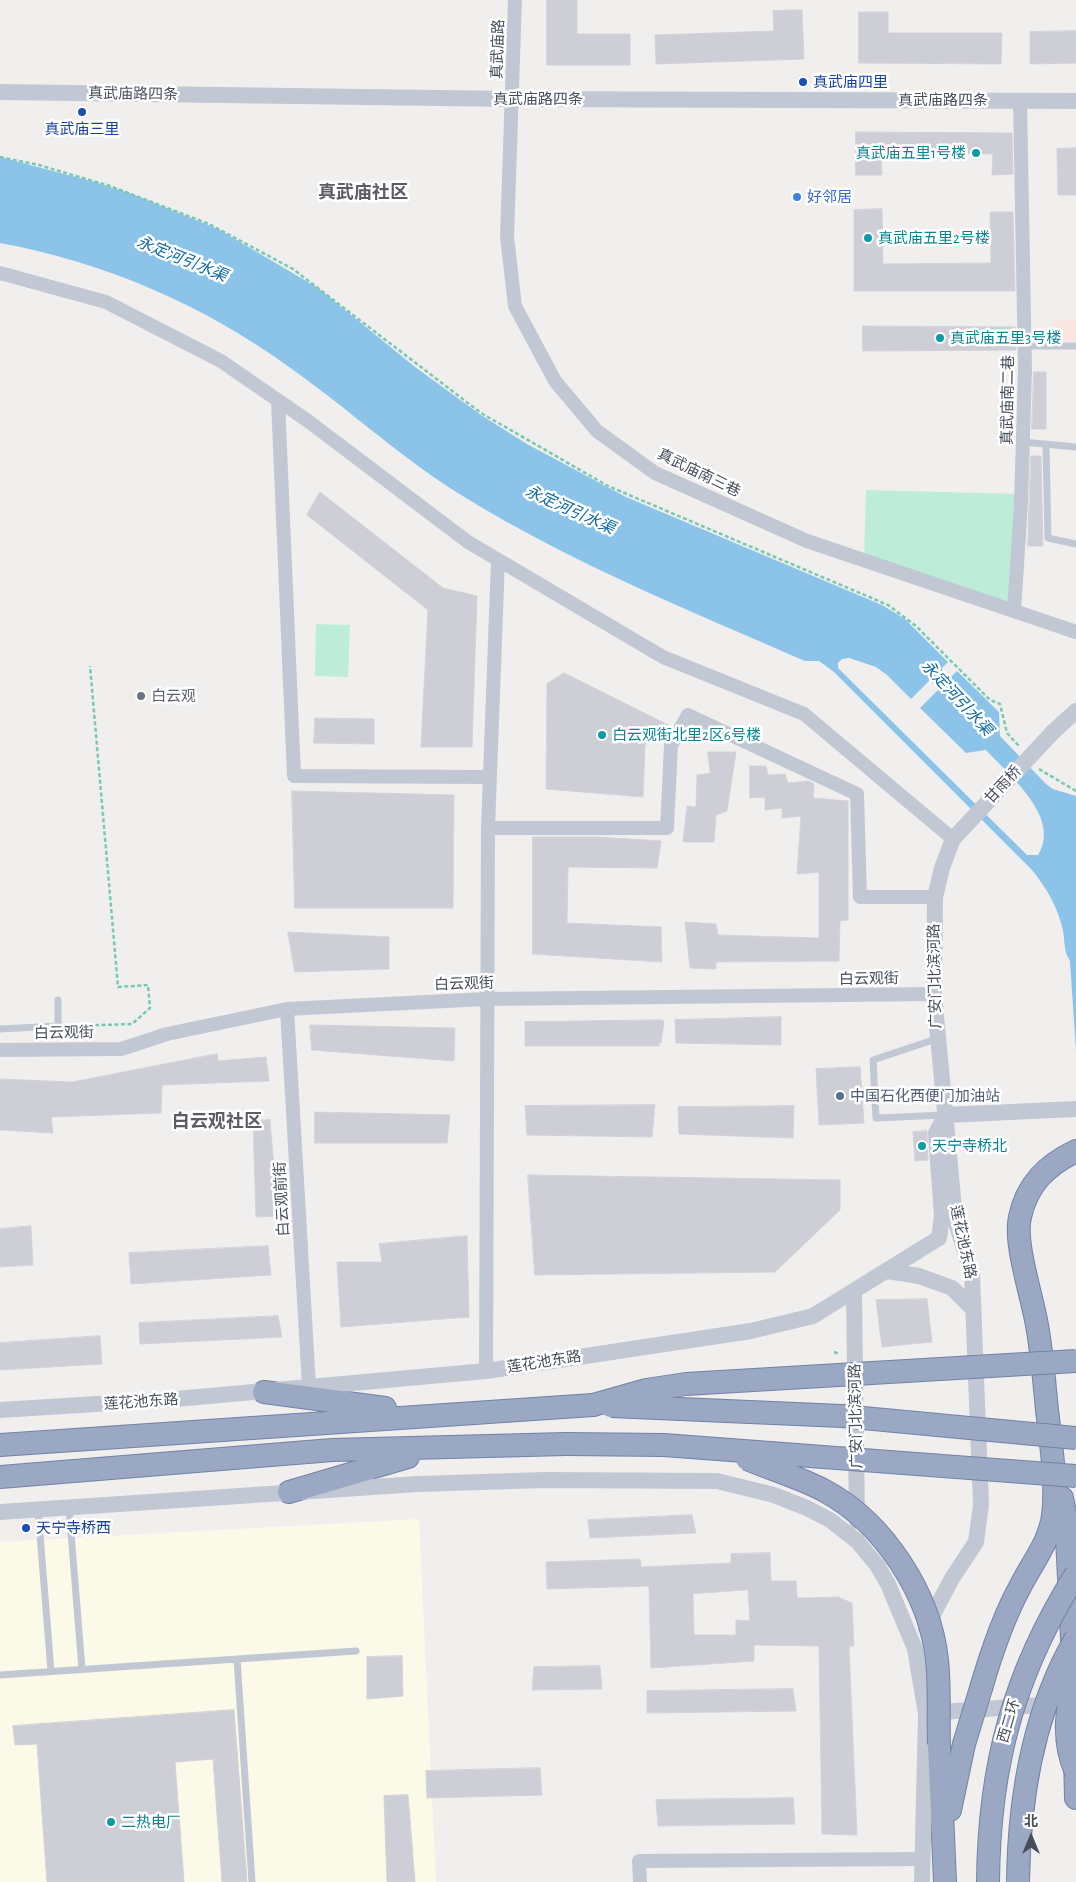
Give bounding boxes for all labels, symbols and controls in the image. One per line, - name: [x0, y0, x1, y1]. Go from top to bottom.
- street label: 真武庙路: [488, 19, 508, 79]
- place label: 真武庙四里: [813, 73, 888, 91]
- marker: 真武庙四里: [797, 76, 809, 88]
- street label: 真武庙路四条: [88, 84, 178, 104]
- street label: 真武庙路四条: [493, 90, 583, 108]
- street label: 真武庙路四条: [898, 91, 988, 109]
- marker: 真武庙三里: [76, 106, 88, 118]
- place label: 真武庙三里: [45, 120, 119, 138]
- place label: 真武庙五里1号楼: [856, 144, 966, 162]
- marker: 真武庙五里1号楼: [970, 147, 982, 159]
- district label: 真武庙社区: [318, 182, 408, 204]
- place label: 好邻居: [807, 188, 852, 206]
- marker: 好邻居: [791, 191, 803, 203]
- place label: 真武庙五里2号楼: [878, 229, 990, 247]
- water label: 永定河引水渠: [134, 232, 230, 286]
- marker: 真武庙五里2号楼: [862, 232, 874, 244]
- place label: 真武庙五里3号楼: [950, 329, 1061, 347]
- marker: 真武庙五里3号楼: [934, 332, 946, 344]
- street label: 真武庙南二巷: [998, 355, 1018, 445]
- street label: 真武庙南三巷: [655, 445, 743, 501]
- water label: 永定河引水渠: [522, 482, 618, 538]
- water label: 永定河引水渠: [917, 656, 997, 740]
- place label: 白云观: [151, 687, 196, 705]
- marker: 白云观: [135, 690, 147, 702]
- place label: 白云观街北里2区6号楼: [612, 726, 761, 744]
- marker: 白云观街北里2区6号楼: [596, 729, 608, 741]
- street label: 甘雨桥: [981, 762, 1025, 808]
- street label: 广安门北滨河路: [925, 923, 945, 1029]
- street label: 白云观街: [839, 969, 899, 989]
- street label: 白云观街: [434, 974, 494, 994]
- street label: 白云观街: [34, 1023, 94, 1043]
- place label: 中国石化西便门加油站: [850, 1087, 1000, 1105]
- marker: 中国石化西便门加油站: [834, 1090, 846, 1102]
- district label: 白云观社区: [172, 1111, 262, 1133]
- place label: 天宁寺桥北: [932, 1137, 1007, 1155]
- marker: 天宁寺桥北: [916, 1140, 928, 1152]
- street label: 白云观前街: [271, 1161, 293, 1237]
- street label: 莲花池东路: [946, 1203, 980, 1281]
- street label: 莲花池东路: [506, 1347, 582, 1377]
- street label: 广安门北滨河路: [846, 1363, 866, 1469]
- street label: 莲花池东路: [103, 1390, 179, 1414]
- place label: 天宁寺桥西: [36, 1519, 111, 1537]
- marker: 天宁寺桥西: [20, 1522, 32, 1534]
- street label: 西二环: [994, 1697, 1024, 1745]
- north arrow: [1006, 1812, 1056, 1862]
- place label: 二热电厂: [121, 1813, 181, 1831]
- text: 北: [1024, 1815, 1038, 1829]
- marker: 二热电厂: [105, 1816, 117, 1828]

